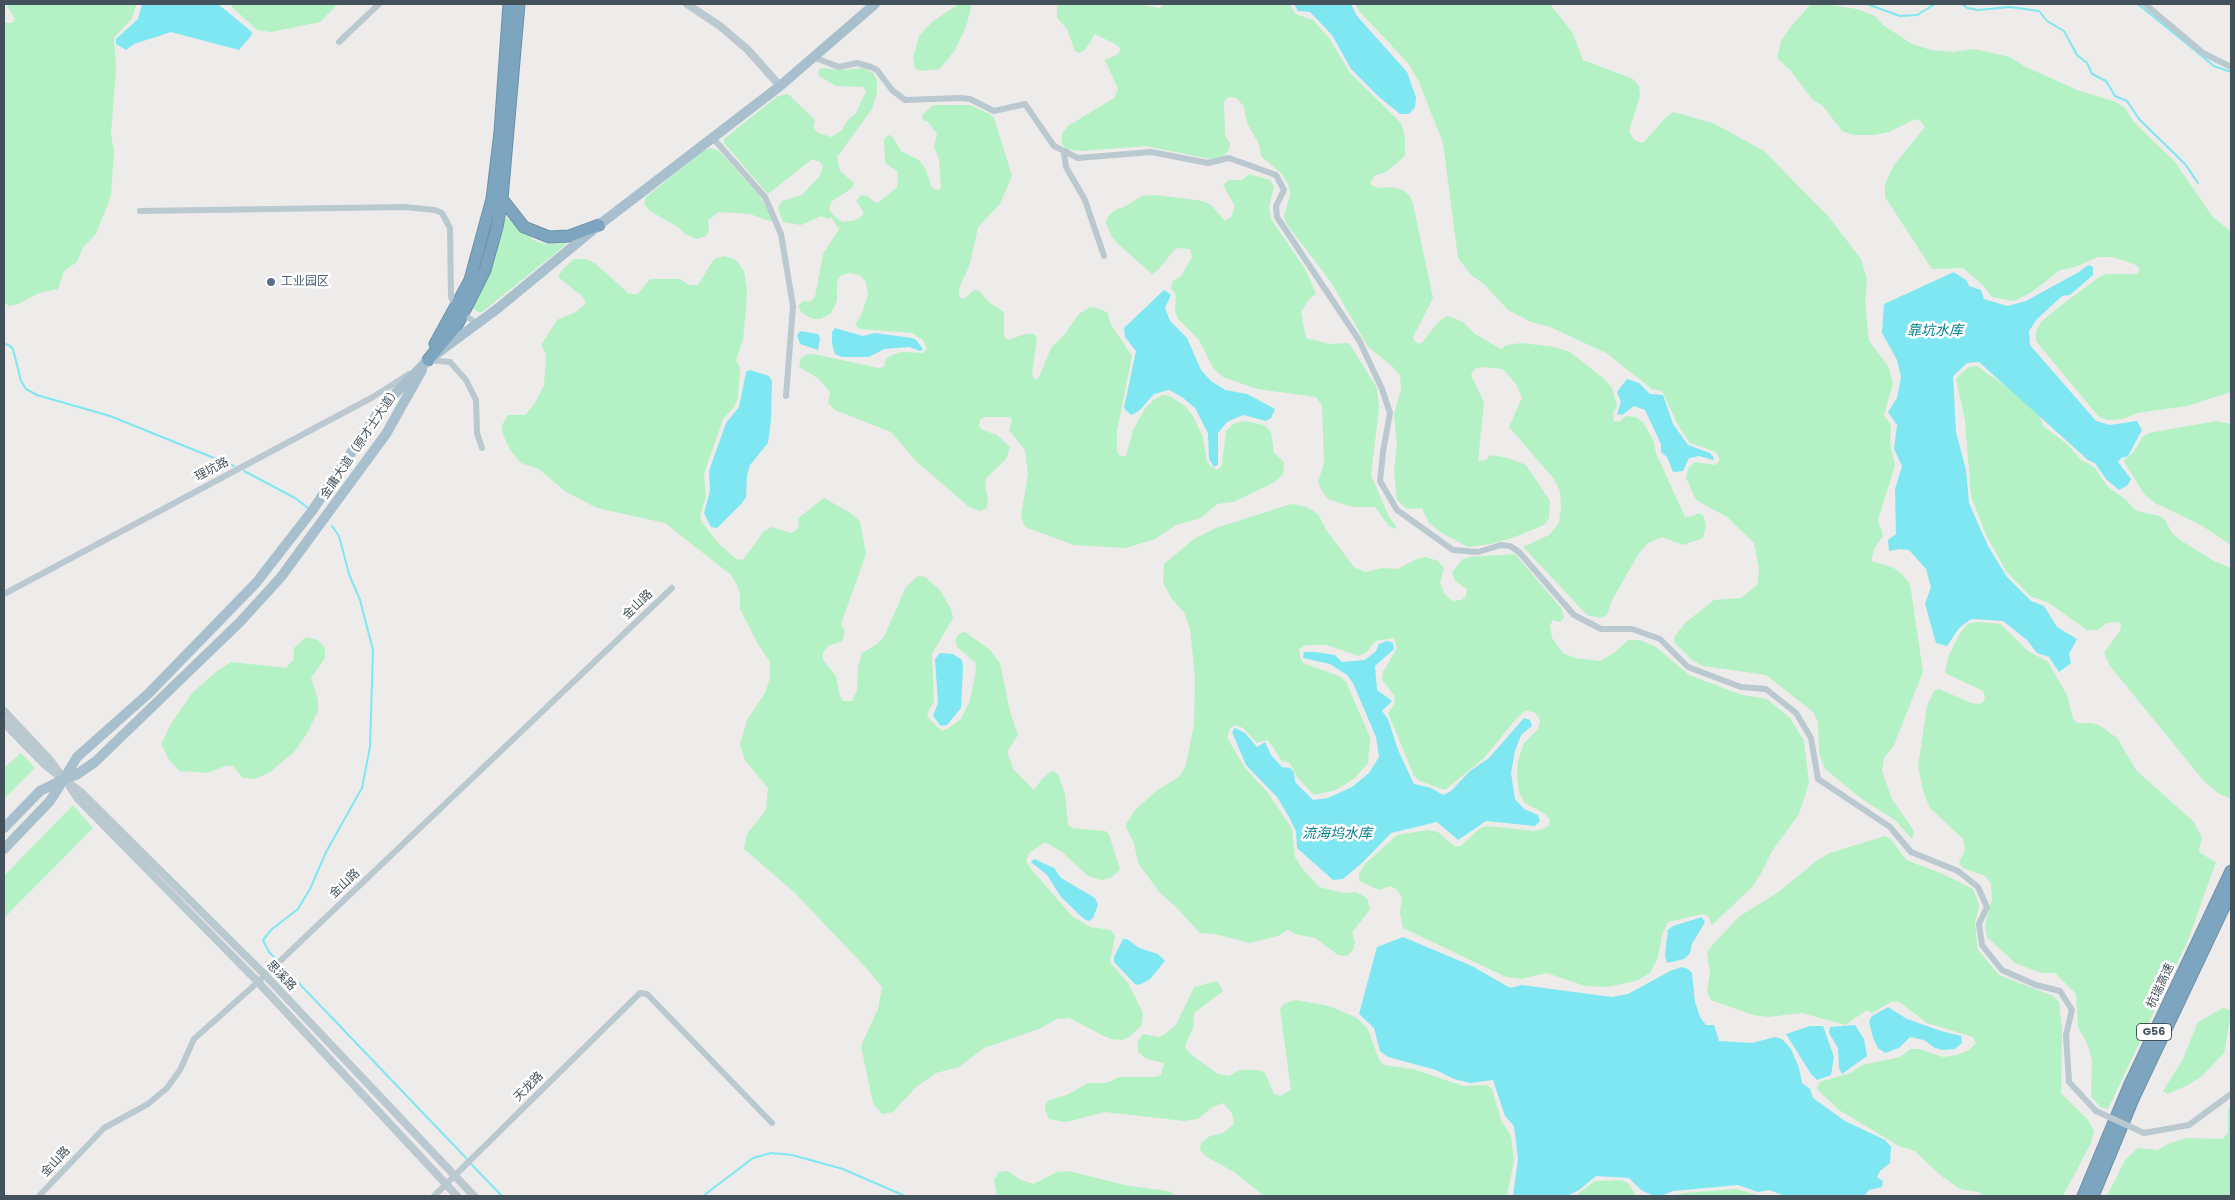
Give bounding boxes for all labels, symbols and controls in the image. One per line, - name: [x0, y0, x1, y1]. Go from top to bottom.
- place label: 工业园区: [281, 275, 329, 289]
- marker: 工业园区: [265, 276, 277, 288]
- water label: 靠坑水库: [1907, 323, 1963, 339]
- street label: 金庸大道（原才士大道）: [318, 384, 404, 502]
- street label: 理坑路: [193, 455, 231, 485]
- street label: 金山路: [620, 587, 656, 623]
- water label: 流海坞水库: [1302, 826, 1372, 842]
- street label: 金山路: [327, 866, 363, 902]
- street label: 思溪路: [263, 958, 299, 994]
- street label: 杭瑞高速: [2144, 961, 2178, 1011]
- road number: G56: [2136, 1024, 2172, 1040]
- street label: 天龙路: [511, 1069, 547, 1105]
- street label: 金山路: [38, 1144, 74, 1180]

